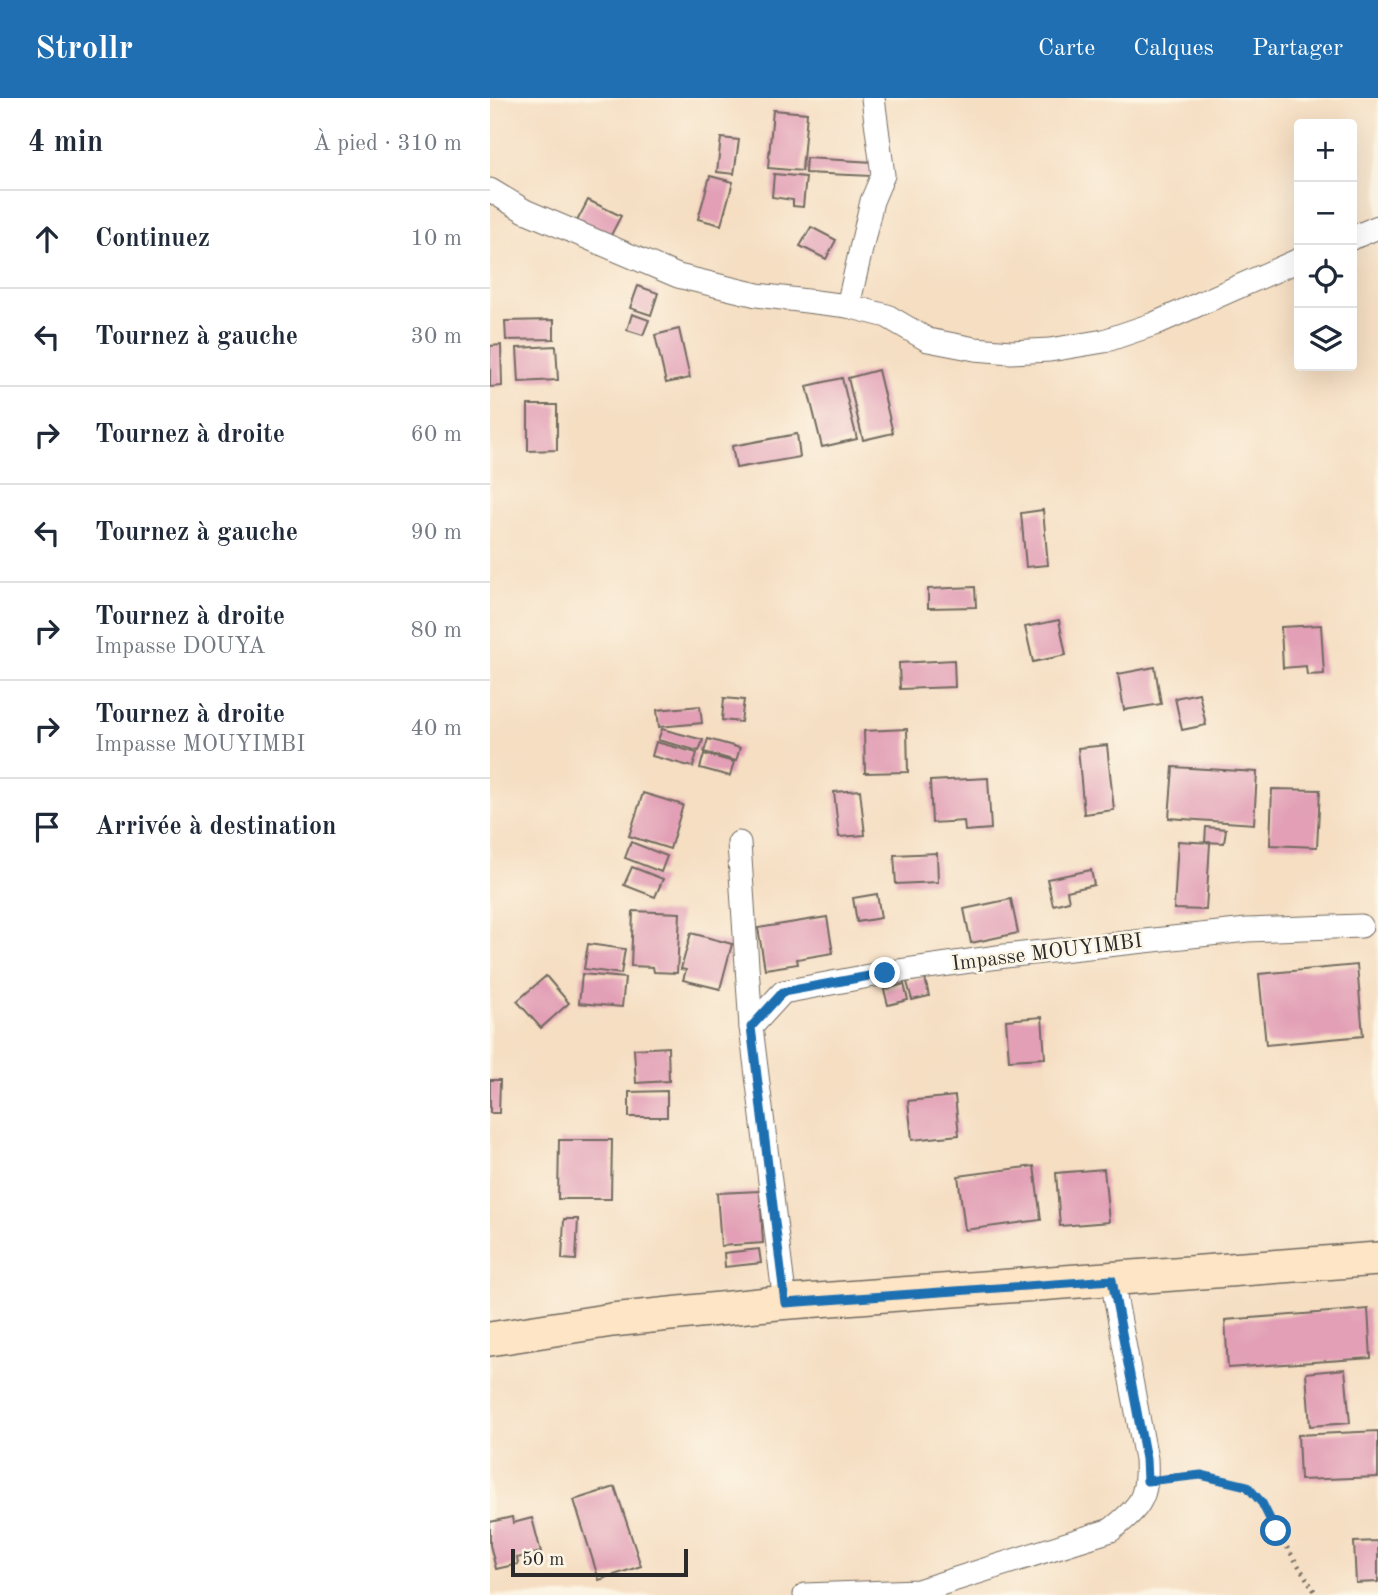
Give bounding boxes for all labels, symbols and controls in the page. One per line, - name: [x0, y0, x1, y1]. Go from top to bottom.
- text: Strollr: [35, 33, 133, 66]
- text: Carte: [1038, 37, 1095, 61]
- text: Calques: [1133, 37, 1214, 61]
- text: Partager: [1252, 37, 1343, 61]
- map controls: [1294, 119, 1357, 371]
- button: +: [1294, 119, 1357, 182]
- text: 4 min: [28, 128, 103, 158]
- text: À pied · 310 m: [313, 132, 462, 155]
- button: −: [1294, 182, 1357, 245]
- icon: ahead: [28, 220, 66, 258]
- text: Continuez: [95, 226, 210, 252]
- text: 10 m: [411, 227, 462, 250]
- button: locate: [1294, 245, 1357, 308]
- button: layers: [1294, 308, 1357, 371]
- icon: left: [28, 318, 66, 356]
- text: Tournez à gauche: [95, 324, 298, 350]
- text: 30 m: [411, 325, 462, 348]
- icon: right: [28, 416, 66, 454]
- text: Tournez à droite: [95, 422, 285, 448]
- text: 60 m: [411, 423, 462, 446]
- icon: left: [28, 514, 66, 552]
- text: Tournez à gauche: [95, 520, 298, 546]
- text: 90 m: [411, 521, 462, 544]
- text: Tournez à droite: [95, 604, 285, 630]
- icon: right: [28, 612, 66, 650]
- text: 80 m: [411, 619, 462, 642]
- text: Impasse DOUYA: [95, 635, 266, 658]
- text: Tournez à droite: [95, 702, 285, 728]
- icon: right: [28, 710, 66, 748]
- text: 40 m: [411, 717, 462, 740]
- text: Impasse MOUYIMBI: [95, 733, 305, 756]
- icon: arrive: [28, 808, 66, 846]
- text: Arrivée à destination: [95, 814, 337, 840]
- street label: Impasse MOUYIMBI: [950, 931, 1144, 975]
- route end: [869, 957, 900, 988]
- route start: [1260, 1515, 1291, 1546]
- scale bar: [511, 1546, 688, 1578]
- text: 50 m: [522, 1551, 564, 1570]

